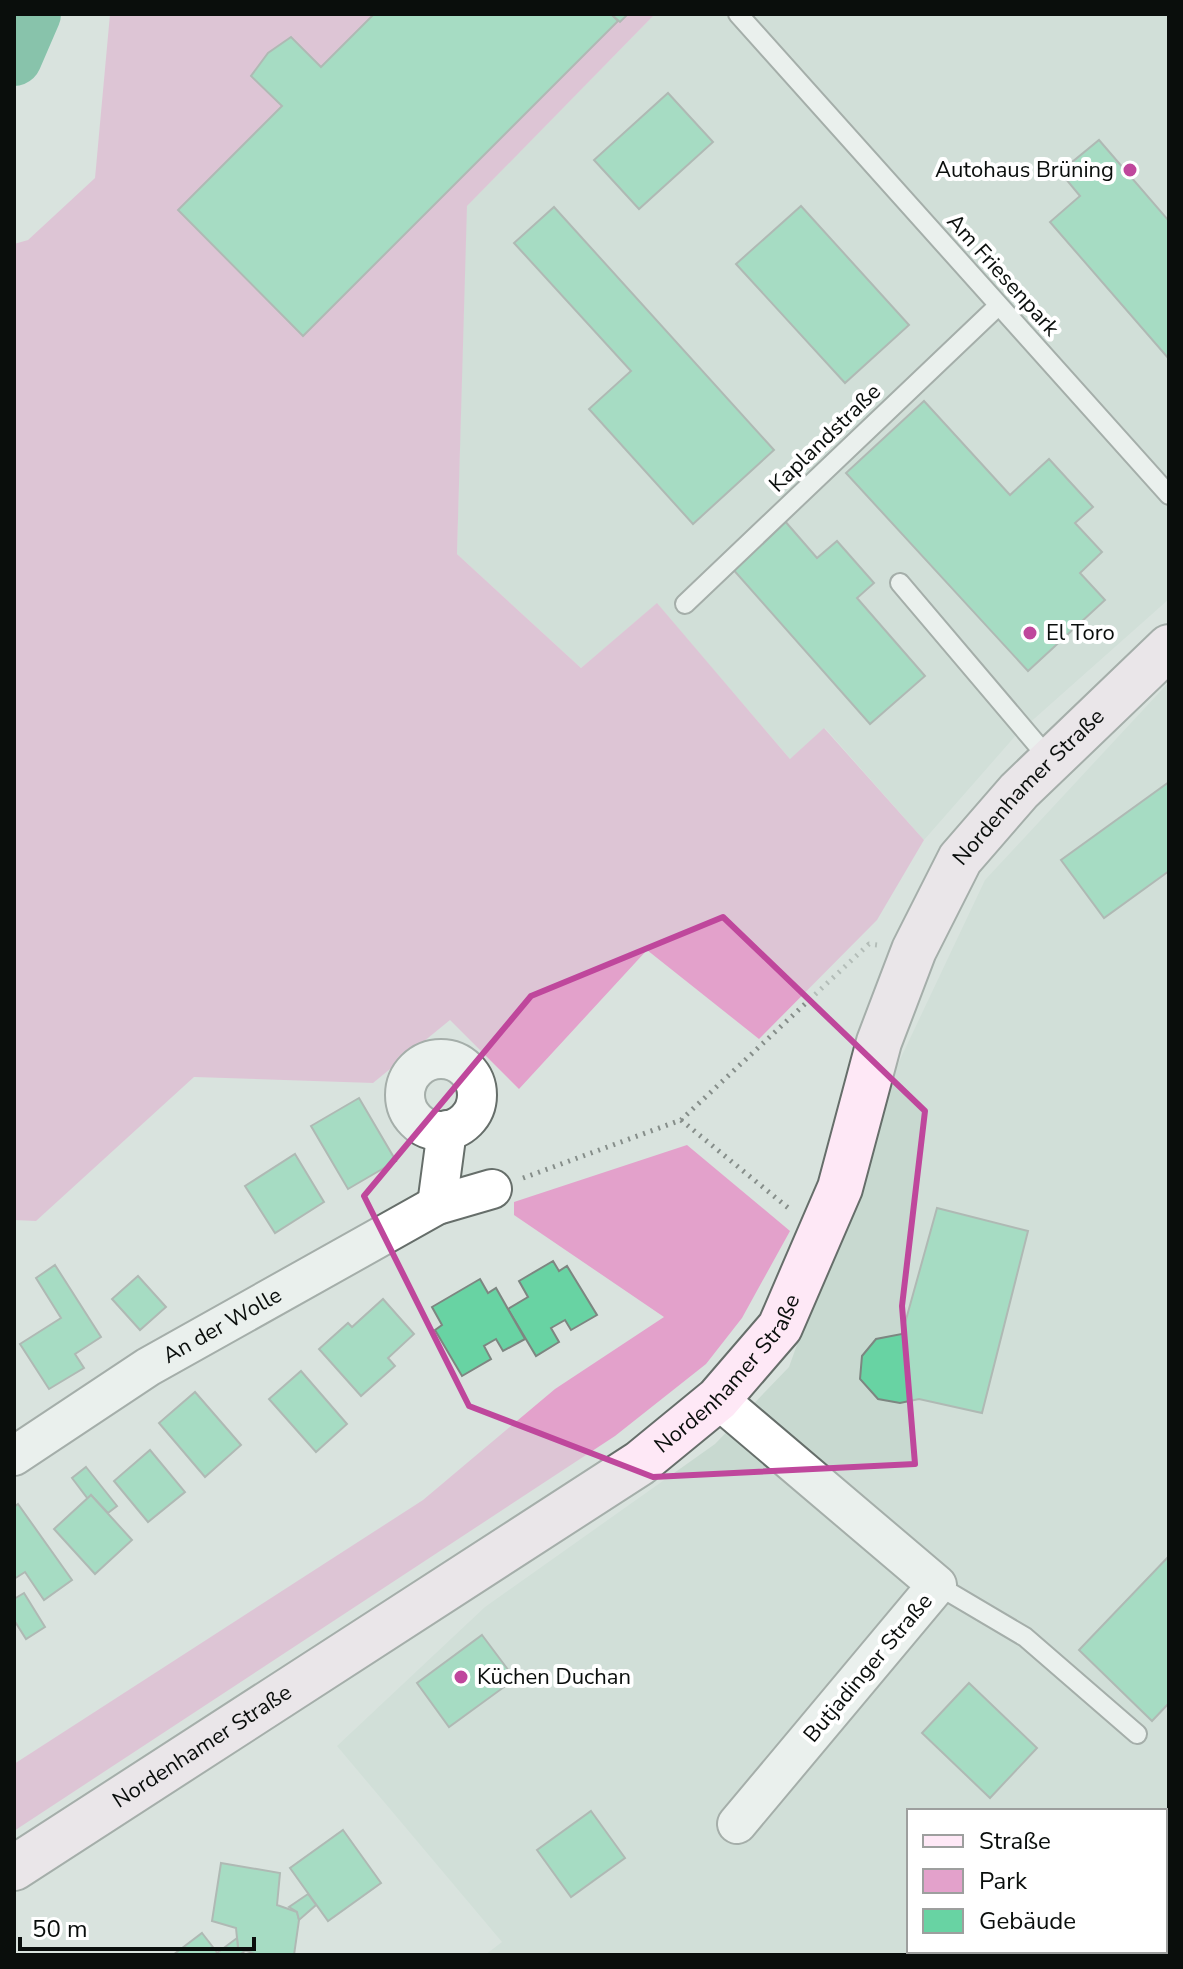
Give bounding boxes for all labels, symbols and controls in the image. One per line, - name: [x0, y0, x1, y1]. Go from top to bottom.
- place label: Autohaus Brüning: [935, 155, 1114, 185]
- marker: Autohaus Brüning: [1121, 161, 1139, 179]
- street label: Am Friesenpark: [940, 207, 1067, 343]
- street label: Kaplandstraße: [763, 377, 887, 499]
- place label: El Toro: [1046, 618, 1115, 648]
- marker: El Toro: [1021, 624, 1039, 642]
- street label: Nordenhamer Straße: [946, 702, 1111, 872]
- street label: An der Wolle: [157, 1280, 287, 1371]
- street label: Nordenhamer Straße: [648, 1290, 807, 1460]
- street label: Butjadinger Straße: [797, 1587, 939, 1749]
- place label: Küchen Duchan: [477, 1662, 631, 1692]
- marker: Küchen Duchan: [452, 1668, 470, 1686]
- street label: Nordenhamer Straße: [107, 1677, 297, 1815]
- legend: [907, 1809, 1167, 1953]
- text: Straße: [979, 1825, 1051, 1857]
- text: Park: [979, 1865, 1028, 1897]
- scale bar: [20, 1901, 254, 1951]
- text: Gebäude: [979, 1905, 1076, 1937]
- text: 50 m: [32, 1913, 88, 1945]

